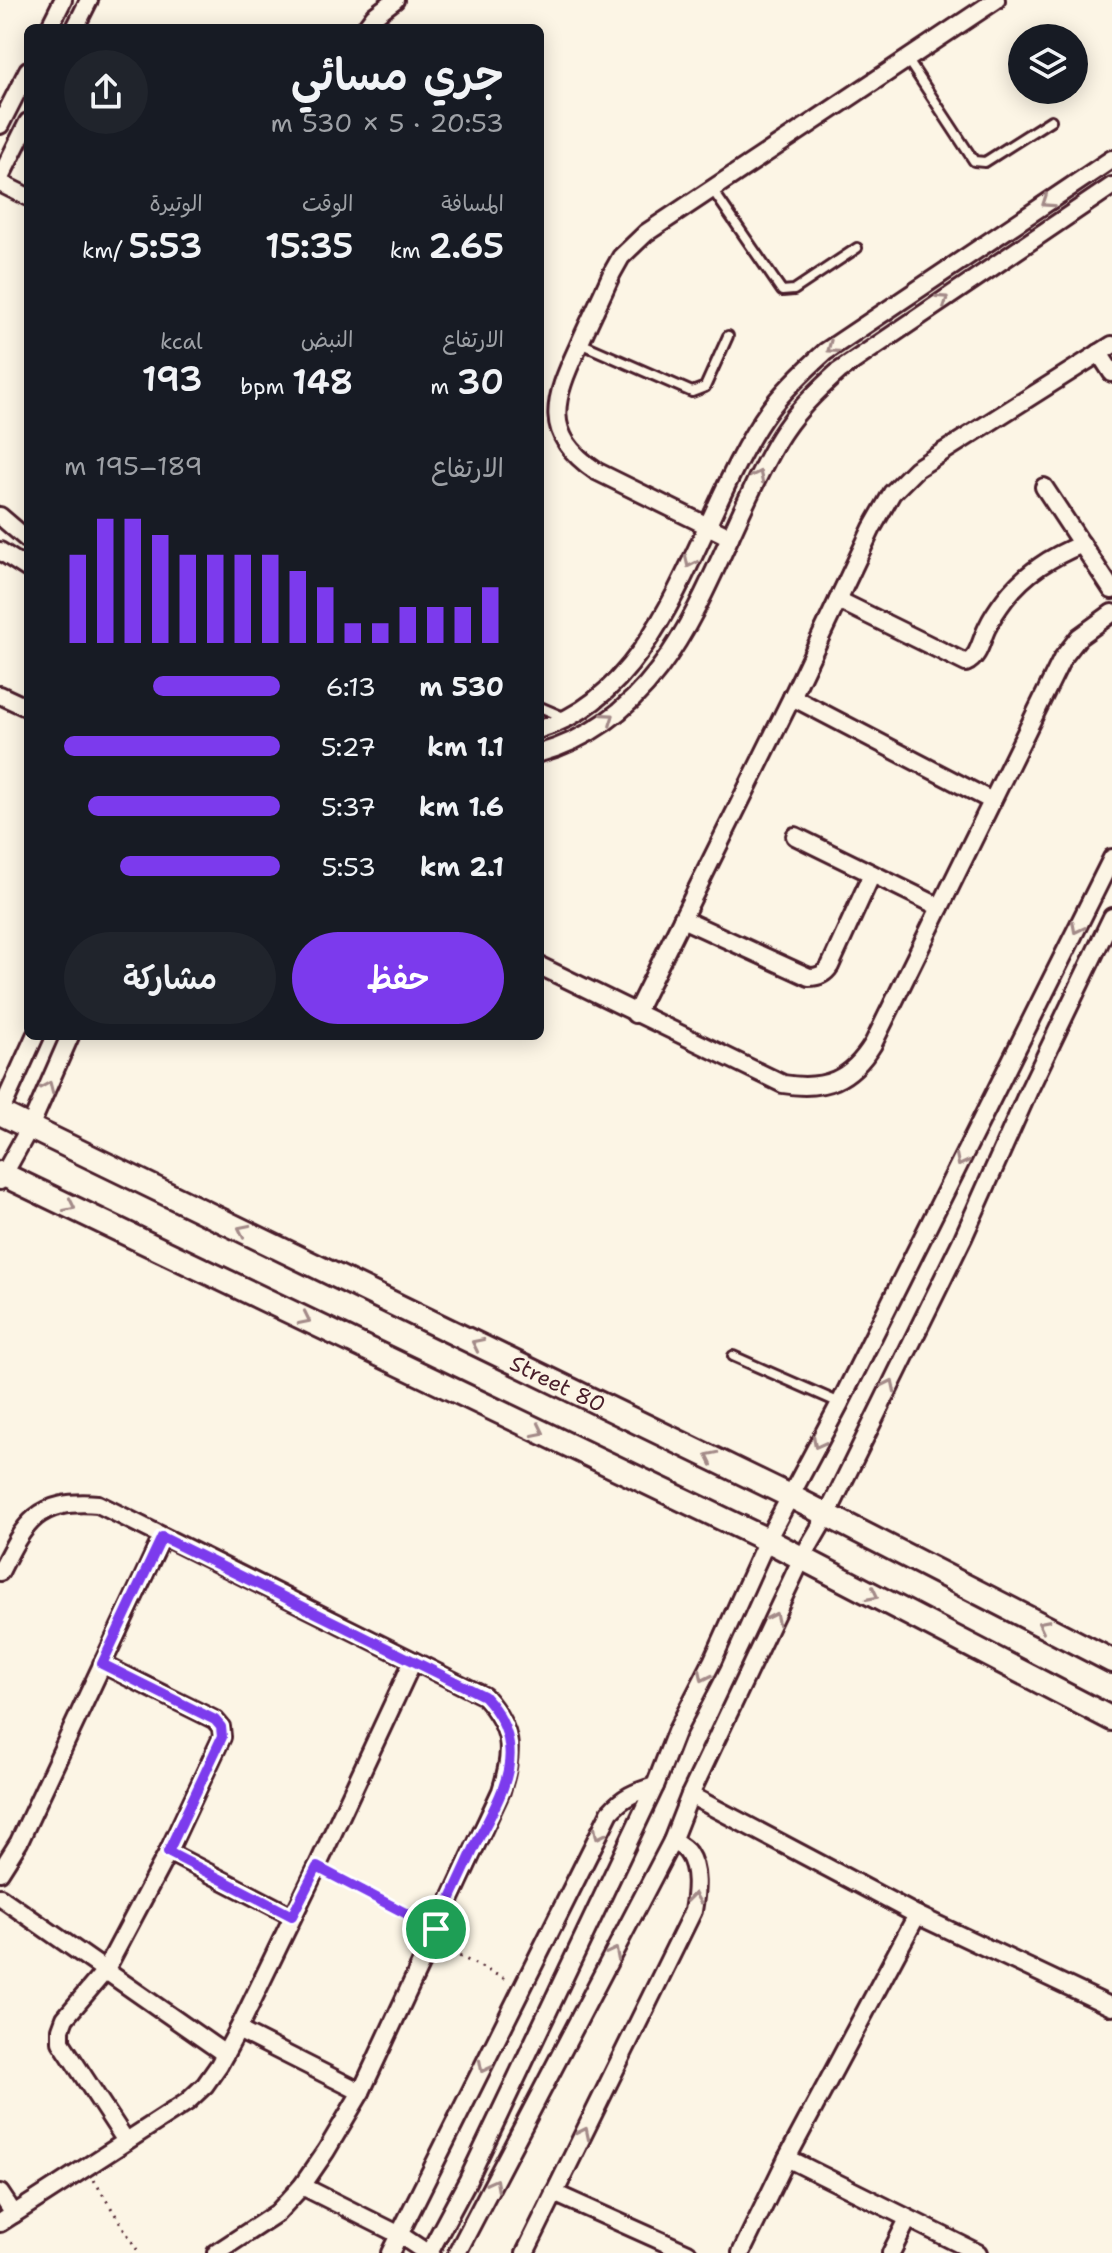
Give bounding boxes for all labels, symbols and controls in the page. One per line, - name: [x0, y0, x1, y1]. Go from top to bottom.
- map controls: [1008, 24, 1088, 104]
- button: layers: [1008, 24, 1088, 104]
- text: جري مسائي: [291, 45, 504, 104]
- button: share: [64, 50, 148, 134]
- text: 20:53 · 5 × 530 m: [271, 105, 504, 140]
- text: الوتيرة: [150, 189, 203, 218]
- text: الوقت: [302, 189, 353, 218]
- text: المسافة: [441, 189, 504, 218]
- one-way arrow: [1042, 193, 1056, 208]
- text: 5:53: [129, 223, 203, 269]
- text: 15:35: [265, 223, 353, 269]
- text: 2.65: [428, 223, 504, 269]
- text: /km: [82, 236, 129, 265]
- text: km: [390, 236, 428, 265]
- one-way arrow: [935, 295, 949, 310]
- text: النبض: [301, 325, 353, 354]
- text: الارتفاع: [442, 325, 504, 354]
- text: kcal: [160, 327, 203, 356]
- one-way arrow: [826, 338, 840, 352]
- text: 193: [142, 356, 203, 402]
- text: 148: [292, 359, 353, 405]
- text: 30: [457, 359, 504, 405]
- text: bpm: [240, 372, 292, 401]
- text: m: [430, 372, 457, 401]
- text: 189–195 m: [64, 448, 203, 483]
- text: الارتفاع: [431, 450, 504, 485]
- one-way arrow: [748, 470, 764, 484]
- one-way arrow: [684, 553, 700, 568]
- text: 6:13: [326, 669, 376, 704]
- text: 530 m: [419, 669, 504, 704]
- one-way arrow: [601, 713, 615, 728]
- text: 5:27: [321, 729, 376, 764]
- text: 1.1 km: [427, 729, 504, 764]
- text: 5:37: [321, 789, 376, 824]
- text: 1.6 km: [419, 789, 504, 824]
- text: 5:53: [322, 849, 376, 884]
- text: 2.1 km: [420, 849, 504, 884]
- one-way arrow: [1071, 920, 1087, 935]
- button: مشاركة: [64, 932, 276, 1024]
- button: حفظ: [292, 932, 504, 1024]
- one-way arrow: [39, 1080, 55, 1095]
- one-way arrow: [955, 1152, 971, 1167]
- one-way arrow: [62, 1197, 77, 1212]
- one-way arrow: [237, 1224, 251, 1240]
- one-way arrow: [296, 1309, 311, 1325]
- one-way arrow: [470, 1338, 485, 1354]
- street label: Street 80: [505, 1348, 610, 1419]
- one-way arrow: [880, 1379, 896, 1394]
- one-way arrow: [531, 1421, 546, 1437]
- one-way arrow: [813, 1434, 828, 1449]
- one-way arrow: [704, 1451, 719, 1467]
- one-way arrow: [865, 1586, 879, 1601]
- one-way arrow: [764, 1611, 780, 1626]
- one-way arrow: [1036, 1620, 1051, 1635]
- one-way arrow: [698, 1668, 714, 1683]
- one-way arrow: [593, 1826, 609, 1841]
- one-way arrow: [685, 1891, 702, 1905]
- pin: [402, 1895, 470, 1963]
- icon: arrive: [414, 1907, 458, 1951]
- one-way arrow: [604, 1947, 620, 1962]
- one-way arrow: [478, 2059, 494, 2074]
- one-way arrow: [574, 2126, 590, 2141]
- one-way arrow: [485, 2178, 500, 2193]

